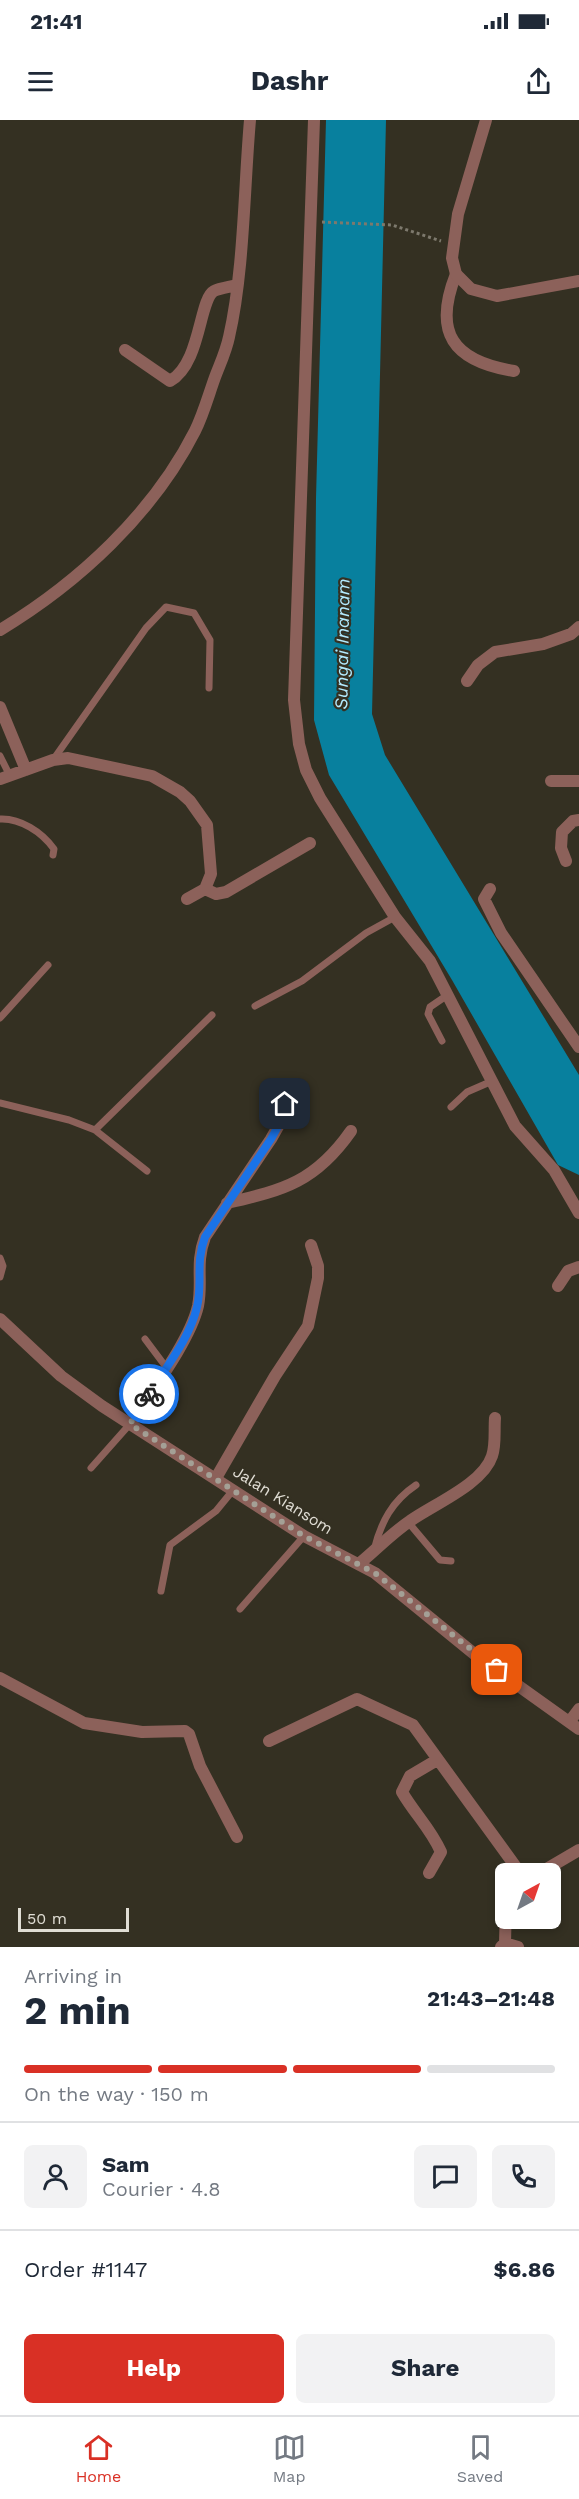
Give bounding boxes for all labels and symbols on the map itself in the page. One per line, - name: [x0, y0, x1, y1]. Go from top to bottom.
- water label: Sungai Inanam: [330, 578, 354, 710]
- pin: [259, 1078, 310, 1129]
- courier: [119, 1364, 179, 1424]
- street label: Jalan Kiansom: [230, 1462, 336, 1538]
- pin: [471, 1644, 522, 1695]
- north arrow: [495, 1863, 561, 1929]
- scale bar: [18, 1905, 129, 1932]

